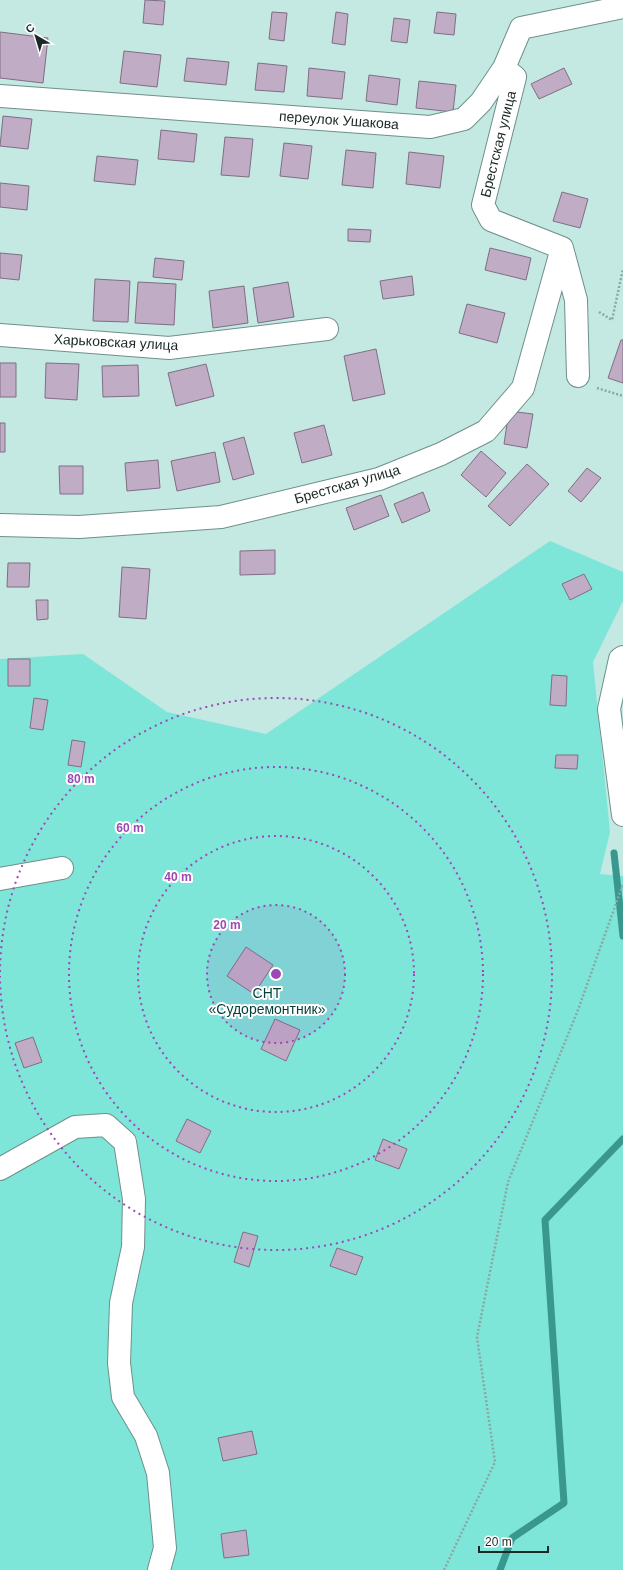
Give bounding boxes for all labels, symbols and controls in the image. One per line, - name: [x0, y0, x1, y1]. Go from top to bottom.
- north arrow: [16, 16, 56, 56]
- text: С: [23, 21, 37, 35]
- street label: Брестская улица: [477, 89, 519, 199]
- street label: переулок Ушакова: [279, 108, 400, 132]
- street label: Харьковская улица: [53, 331, 179, 353]
- street label: Брестская улица: [292, 461, 402, 507]
- text: 80 m: [67, 772, 95, 786]
- text: 60 m: [116, 821, 144, 835]
- text: 40 m: [164, 870, 192, 884]
- text: 20 m: [213, 918, 241, 932]
- centre of rings: [269, 967, 283, 981]
- park label: СНТ «Судоремонтник»: [209, 985, 326, 1017]
- scale bar: [479, 1528, 548, 1554]
- text: 20 m: [485, 1535, 512, 1549]

